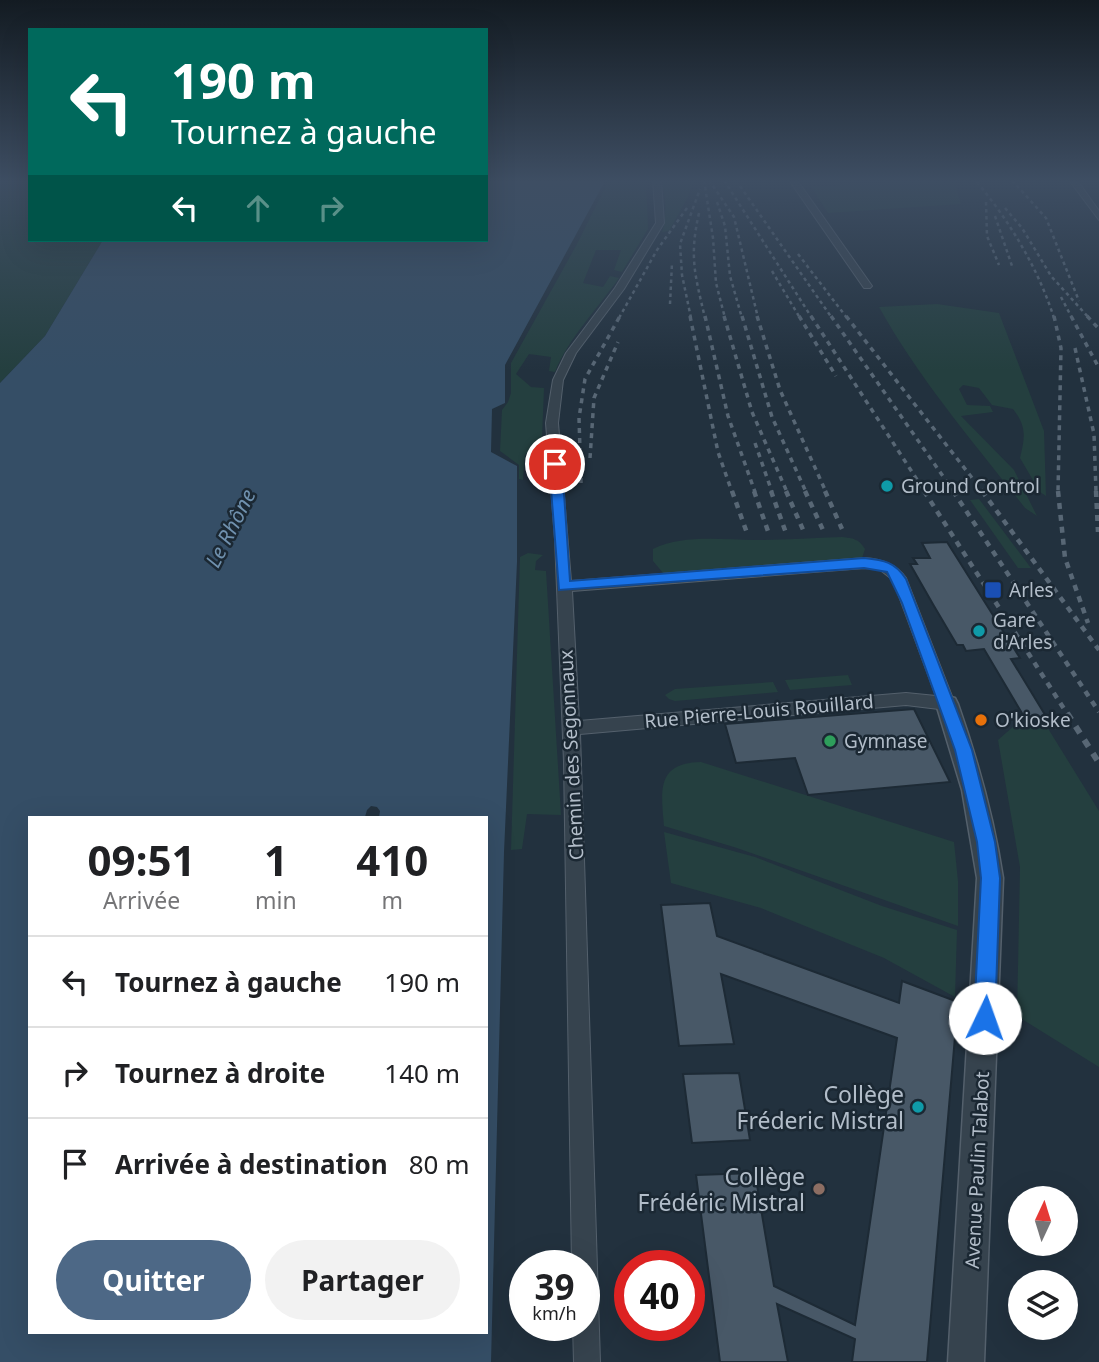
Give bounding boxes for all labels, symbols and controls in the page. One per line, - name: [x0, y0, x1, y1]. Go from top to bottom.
- text: 190 m: [171, 47, 316, 113]
- icon: left: [56, 56, 147, 147]
- text: Tournez à gauche: [171, 110, 437, 153]
- icon: left: [166, 189, 204, 227]
- icon: ahead: [239, 189, 277, 227]
- icon: right: [312, 189, 350, 227]
- pin: [525, 434, 585, 494]
- icon: arrive: [536, 445, 574, 483]
- place label: Ground Control: [901, 473, 1040, 499]
- marker: Ground Control: [879, 478, 895, 494]
- water label: Le Rhône: [198, 484, 262, 572]
- place label: Arles: [1009, 577, 1054, 603]
- marker: Arles: [983, 580, 1003, 600]
- place label: Gare d'Arles: [993, 607, 1052, 655]
- marker: Gare d'Arles: [971, 623, 987, 639]
- street label: Chemin des Segonnaux: [553, 649, 589, 861]
- street label: Rue Pierre-Louis Rouillard: [643, 688, 875, 734]
- place label: O'kioske: [995, 707, 1071, 733]
- marker: O'kioske: [973, 712, 989, 728]
- place label: Gymnase: [844, 728, 928, 754]
- marker: Gymnase: [822, 733, 838, 749]
- text: 09:51: [88, 831, 195, 888]
- text: 1: [264, 831, 288, 888]
- text: 410: [356, 831, 428, 888]
- text: Arrivée: [103, 884, 180, 916]
- text: min: [255, 884, 297, 916]
- text: m: [382, 884, 403, 916]
- icon: left: [56, 963, 94, 1001]
- text: Tournez à gauche: [115, 964, 342, 1000]
- text: 190 m: [384, 964, 460, 1000]
- position arrow: [948, 981, 1022, 1055]
- icon: right: [56, 1054, 94, 1092]
- text: Tournez à droite: [115, 1055, 325, 1091]
- text: 140 m: [384, 1055, 460, 1091]
- street label: Avenue Paulin Talabot: [959, 1071, 995, 1269]
- place label: Collège Fréderic Mistral: [736, 1078, 904, 1136]
- marker: Collège Fréderic Mistral: [910, 1099, 926, 1115]
- icon: arrive: [56, 1145, 94, 1183]
- text: Arrivée à destination: [115, 1146, 388, 1182]
- text: 80 m: [409, 1146, 470, 1182]
- place label: Collège Frédéric Mistral: [637, 1160, 805, 1218]
- marker: Collège Frédéric Mistral: [811, 1181, 827, 1197]
- north arrow: [1008, 1186, 1078, 1256]
- map controls: [1008, 1186, 1078, 1340]
- button: Quitter: [56, 1240, 251, 1320]
- button: Partager: [265, 1240, 460, 1320]
- speed limit sign: 40: [614, 1250, 705, 1341]
- text: 39: [534, 1263, 575, 1310]
- button: layers: [1008, 1270, 1078, 1340]
- text: km/h: [532, 1301, 577, 1325]

